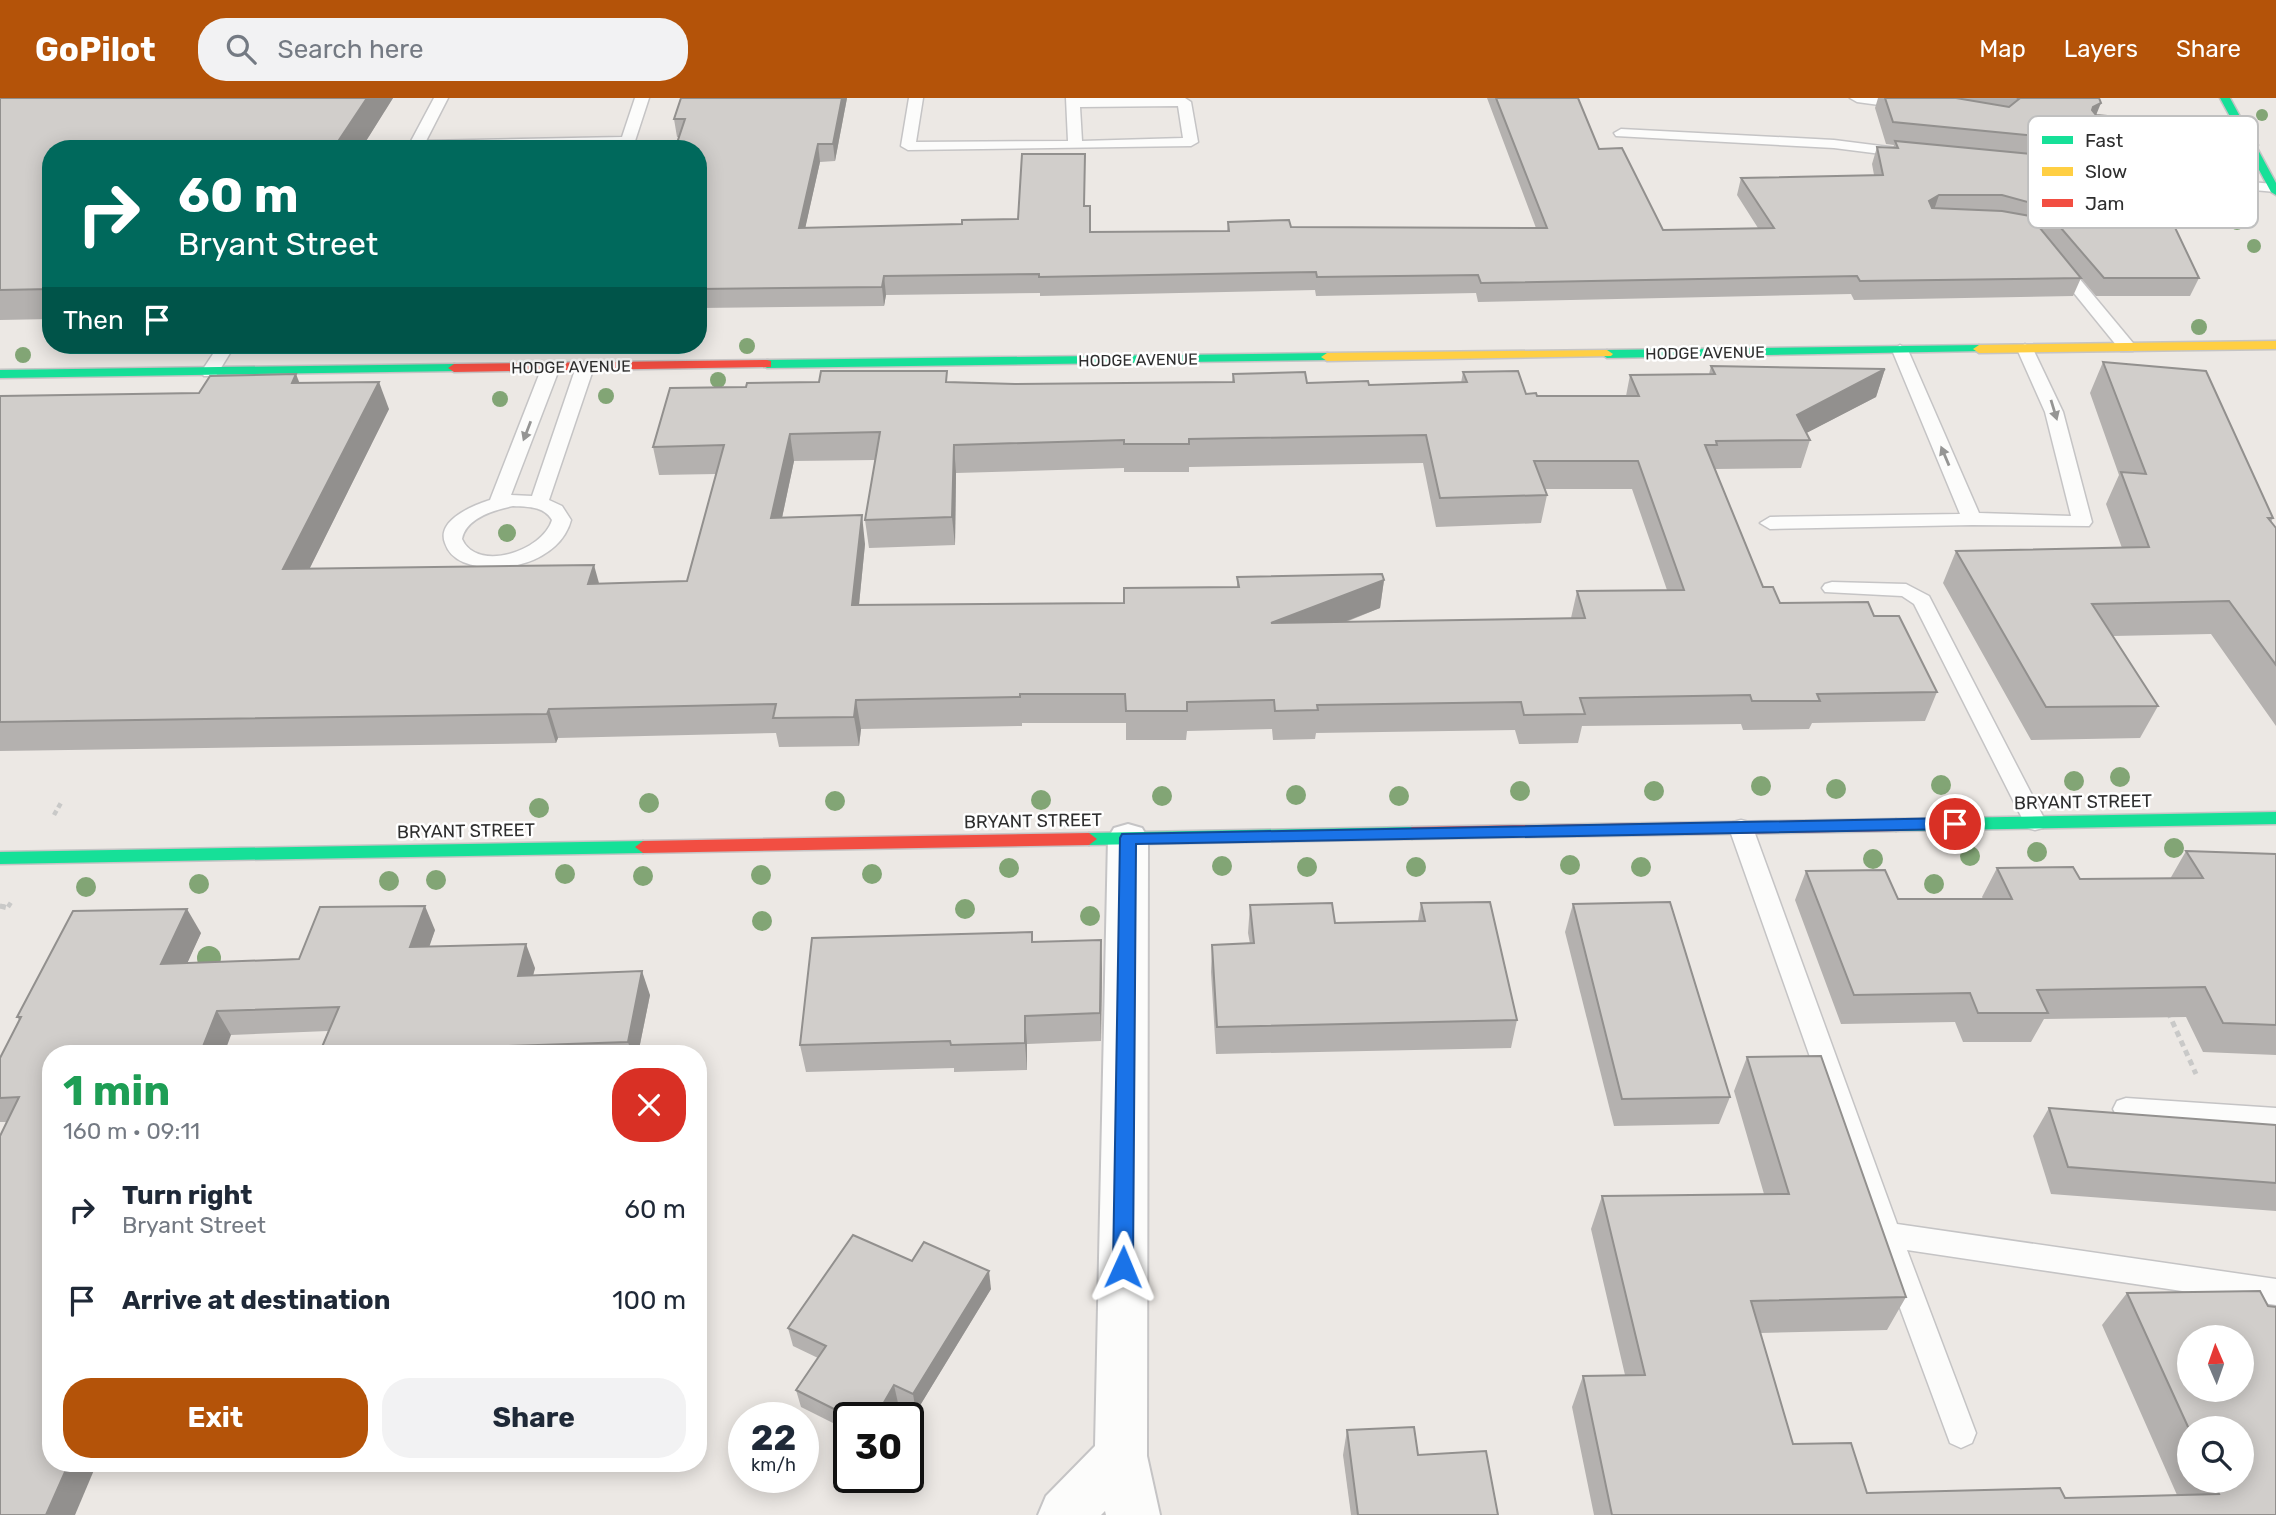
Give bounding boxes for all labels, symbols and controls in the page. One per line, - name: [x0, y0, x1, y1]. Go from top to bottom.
- search box: [198, 18, 688, 81]
- text: GoPilot: [35, 30, 156, 69]
- icon: search: [222, 30, 260, 68]
- text: Search here: [278, 34, 423, 65]
- text: Map: [1979, 35, 2026, 63]
- text: Layers: [2064, 35, 2138, 63]
- text: Share: [2176, 35, 2241, 63]
- legend: [2028, 116, 2258, 228]
- text: Fast: [2085, 129, 2124, 152]
- text: Slow: [2085, 160, 2127, 183]
- text: 60 m: [178, 166, 299, 224]
- icon: right: [63, 168, 154, 259]
- text: Jam: [2085, 192, 2124, 215]
- text: Bryant Street: [178, 225, 378, 263]
- icon: arrive: [138, 301, 176, 339]
- text: Then: [63, 305, 124, 336]
- street label: HODGE AVENUE: [1645, 342, 1765, 364]
- street label: HODGE AVENUE: [1078, 349, 1198, 371]
- street label: HODGE AVENUE: [511, 356, 631, 378]
- one-way arrow: [2050, 400, 2060, 421]
- one-way arrow: [521, 420, 532, 441]
- one-way arrow: [1940, 445, 1951, 466]
- street label: BRYANT STREET: [2014, 790, 2152, 814]
- pin: [1925, 794, 1985, 854]
- icon: arrive: [1936, 805, 1974, 843]
- street label: BRYANT STREET: [964, 809, 1102, 833]
- street label: BRYANT STREET: [397, 819, 535, 843]
- text: 1 min: [63, 1066, 170, 1116]
- button: close: [612, 1068, 686, 1142]
- text: 160 m · 09:11: [63, 1117, 200, 1145]
- text: Turn right: [122, 1180, 252, 1211]
- icon: right: [63, 1191, 101, 1229]
- text: 60 m: [624, 1194, 686, 1225]
- text: Bryant Street: [122, 1211, 266, 1239]
- position arrow: [1086, 1230, 1160, 1304]
- icon: arrive: [63, 1282, 101, 1320]
- text: Arrive at destination: [122, 1285, 390, 1316]
- text: 100 m: [612, 1285, 686, 1316]
- north arrow: [2177, 1325, 2254, 1402]
- map controls: [2177, 1325, 2254, 1493]
- button: Exit: [63, 1378, 368, 1458]
- button: Share: [382, 1378, 686, 1458]
- speed limit sign: 30: [833, 1402, 924, 1493]
- button: search: [2177, 1416, 2254, 1493]
- text: 22: [751, 1417, 796, 1459]
- text: km/h: [751, 1454, 796, 1476]

